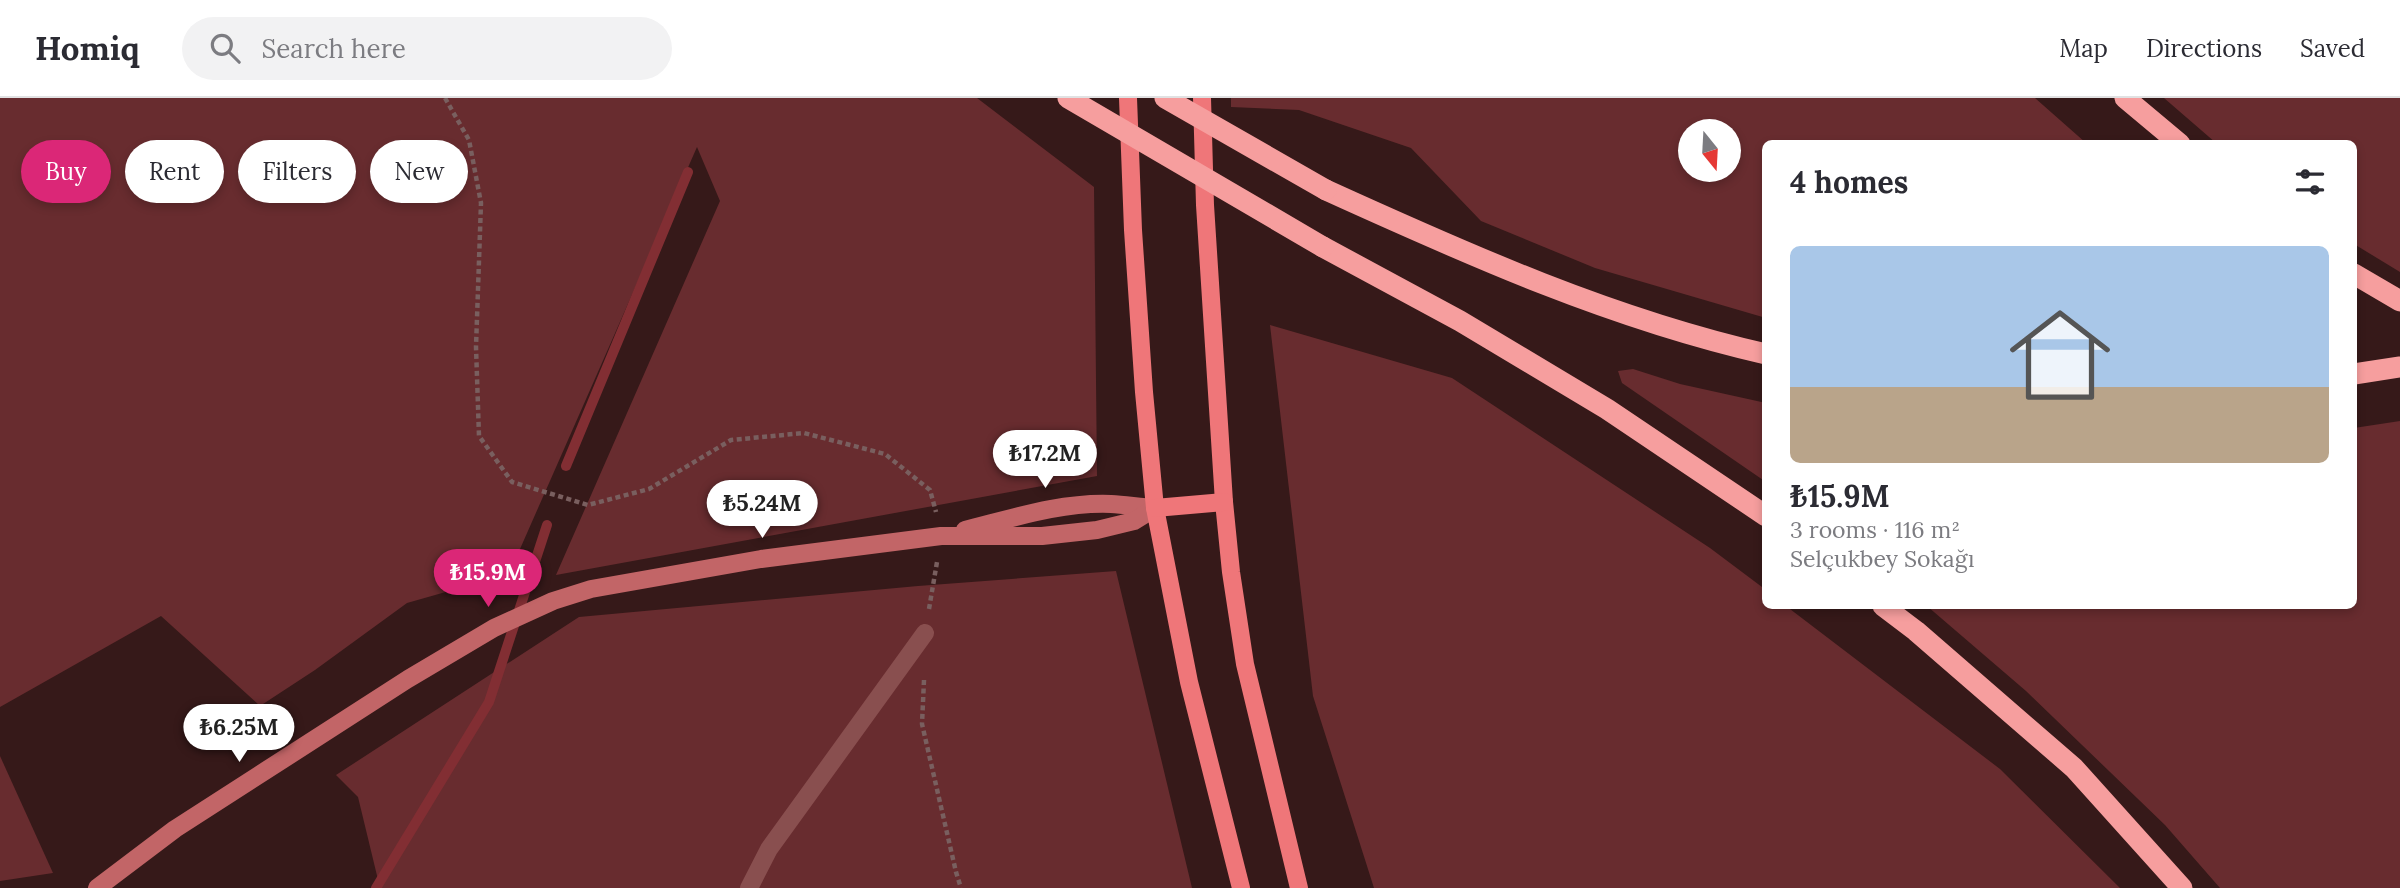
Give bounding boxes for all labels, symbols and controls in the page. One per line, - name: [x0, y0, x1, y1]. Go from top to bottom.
- search box: [182, 17, 672, 80]
- text: Homiq: [35, 27, 140, 69]
- icon: search: [206, 29, 244, 67]
- text: Search here: [262, 32, 406, 65]
- text: Map: [2059, 33, 2108, 64]
- text: Directions: [2146, 33, 2262, 64]
- text: Saved: [2300, 33, 2365, 64]
- north arrow: [1678, 119, 1741, 182]
- map controls: [1678, 119, 1741, 182]
- chip: Buy: [21, 140, 111, 203]
- chip: Rent: [125, 140, 224, 203]
- chip: Filters: [238, 140, 356, 203]
- chip: New: [370, 140, 468, 203]
- text: 4 homes: [1790, 163, 1908, 201]
- icon: filters: [2291, 163, 2329, 201]
- icon: home: [1997, 292, 2123, 418]
- pin: ₺17.2M: [988, 430, 1102, 490]
- text: ₺17.2M: [1009, 438, 1081, 467]
- text: ₺15.9M: [1790, 477, 1890, 515]
- pin: ₺5.24M: [705, 480, 819, 540]
- text: ₺5.24M: [723, 488, 801, 517]
- text: 3 rooms · 116 m²: [1790, 515, 1960, 544]
- text: Selçukbey Sokağı: [1790, 544, 1974, 573]
- pin: ₺15.9M: [431, 550, 545, 609]
- text: ₺15.9M: [450, 557, 526, 586]
- pin: ₺6.25M: [182, 704, 296, 764]
- text: ₺6.25M: [199, 712, 279, 741]

